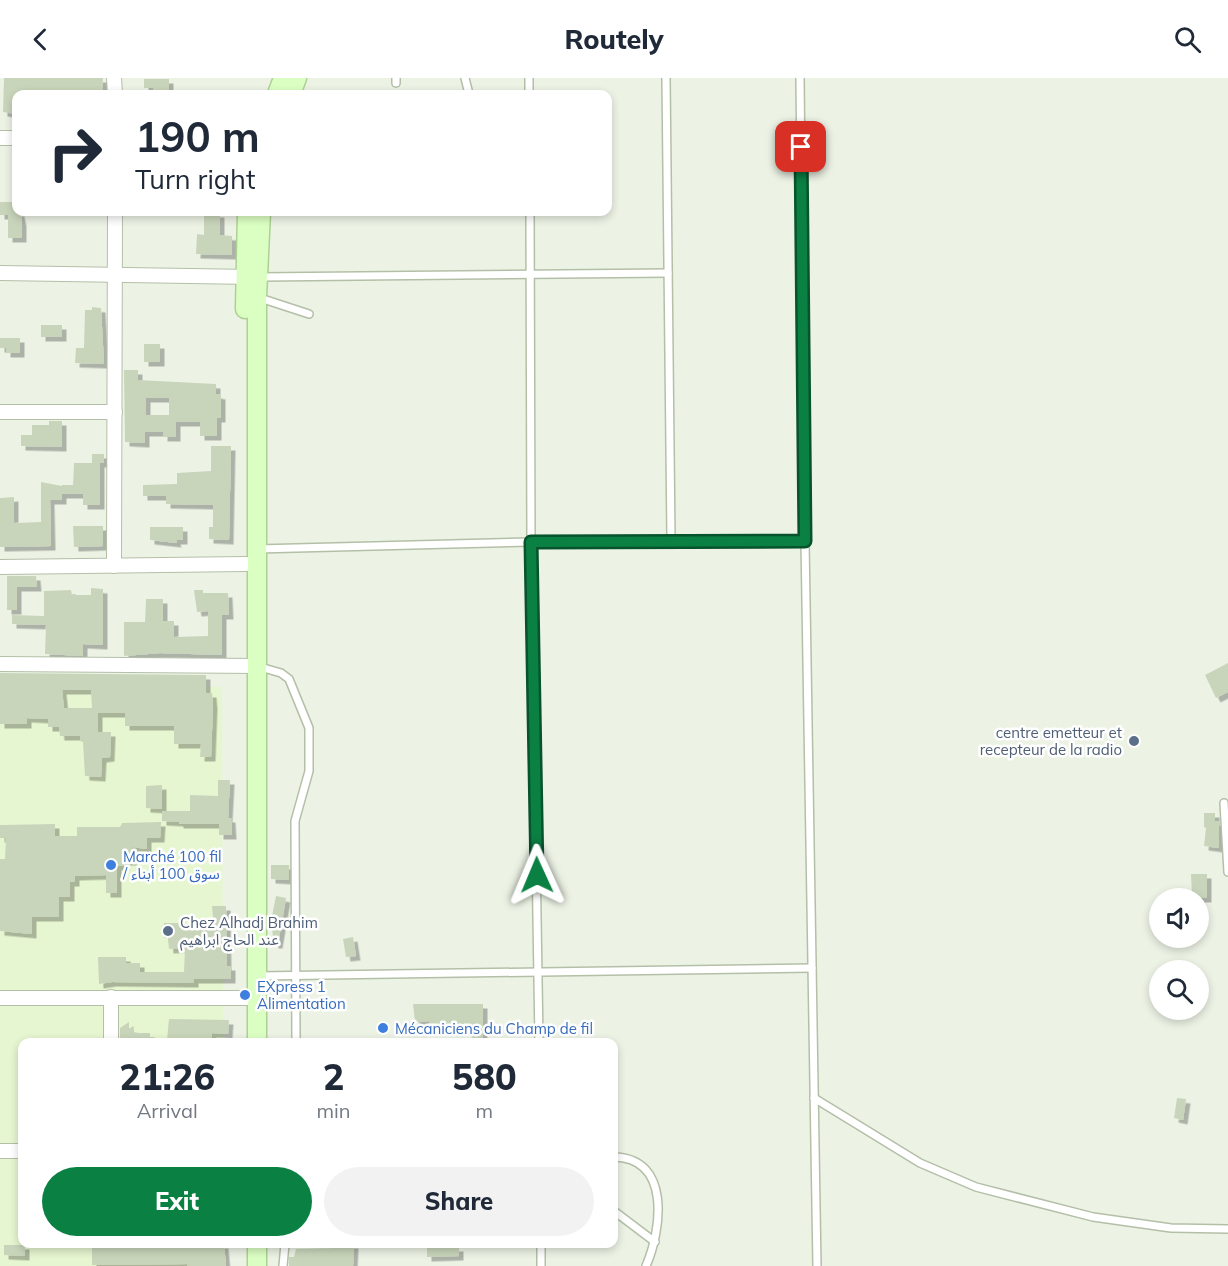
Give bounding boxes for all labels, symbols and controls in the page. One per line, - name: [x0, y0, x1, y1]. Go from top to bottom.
- text: Routely: [564, 22, 664, 56]
- icon: back: [24, 23, 57, 56]
- icon: search: [1171, 23, 1204, 56]
- text: 190 m: [135, 110, 260, 163]
- icon: right: [36, 114, 114, 192]
- pin: [775, 121, 826, 172]
- icon: arrive: [784, 130, 817, 163]
- text: Turn right: [135, 162, 255, 196]
- place label: centre emetteur et recepteur de la radio: [980, 723, 1122, 759]
- marker: centre emetteur et recepteur de la radio: [1127, 734, 1141, 748]
- position arrow: [505, 843, 569, 907]
- place label: Marché 100 fil / سوق 100 أبناء: [122, 847, 222, 883]
- marker: Marché 100 fil / سوق 100 أبناء: [104, 858, 118, 872]
- map controls: [1149, 888, 1209, 1020]
- button: sound: [1149, 888, 1209, 948]
- place label: Chez Alhadj Brahim عند الحاج ابراهيم: [180, 913, 318, 952]
- marker: Chez Alhadj Brahim عند الحاج ابراهيم: [161, 924, 175, 938]
- button: search: [1149, 960, 1209, 1020]
- place label: EXpress 1 Alimentation: [257, 977, 346, 1013]
- marker: EXpress 1 Alimentation: [238, 988, 252, 1002]
- place label: Mécaniciens du Champ de fil: [395, 1019, 593, 1038]
- marker: Mécaniciens du Champ de fil: [376, 1021, 390, 1035]
- text: 21:26: [119, 1054, 215, 1099]
- text: 2: [323, 1054, 344, 1099]
- text: 580: [452, 1054, 517, 1099]
- text: Arrival: [137, 1098, 198, 1123]
- text: min: [316, 1098, 351, 1123]
- text: m: [475, 1098, 493, 1123]
- button: Exit: [42, 1167, 312, 1236]
- button: Share: [324, 1167, 594, 1236]

